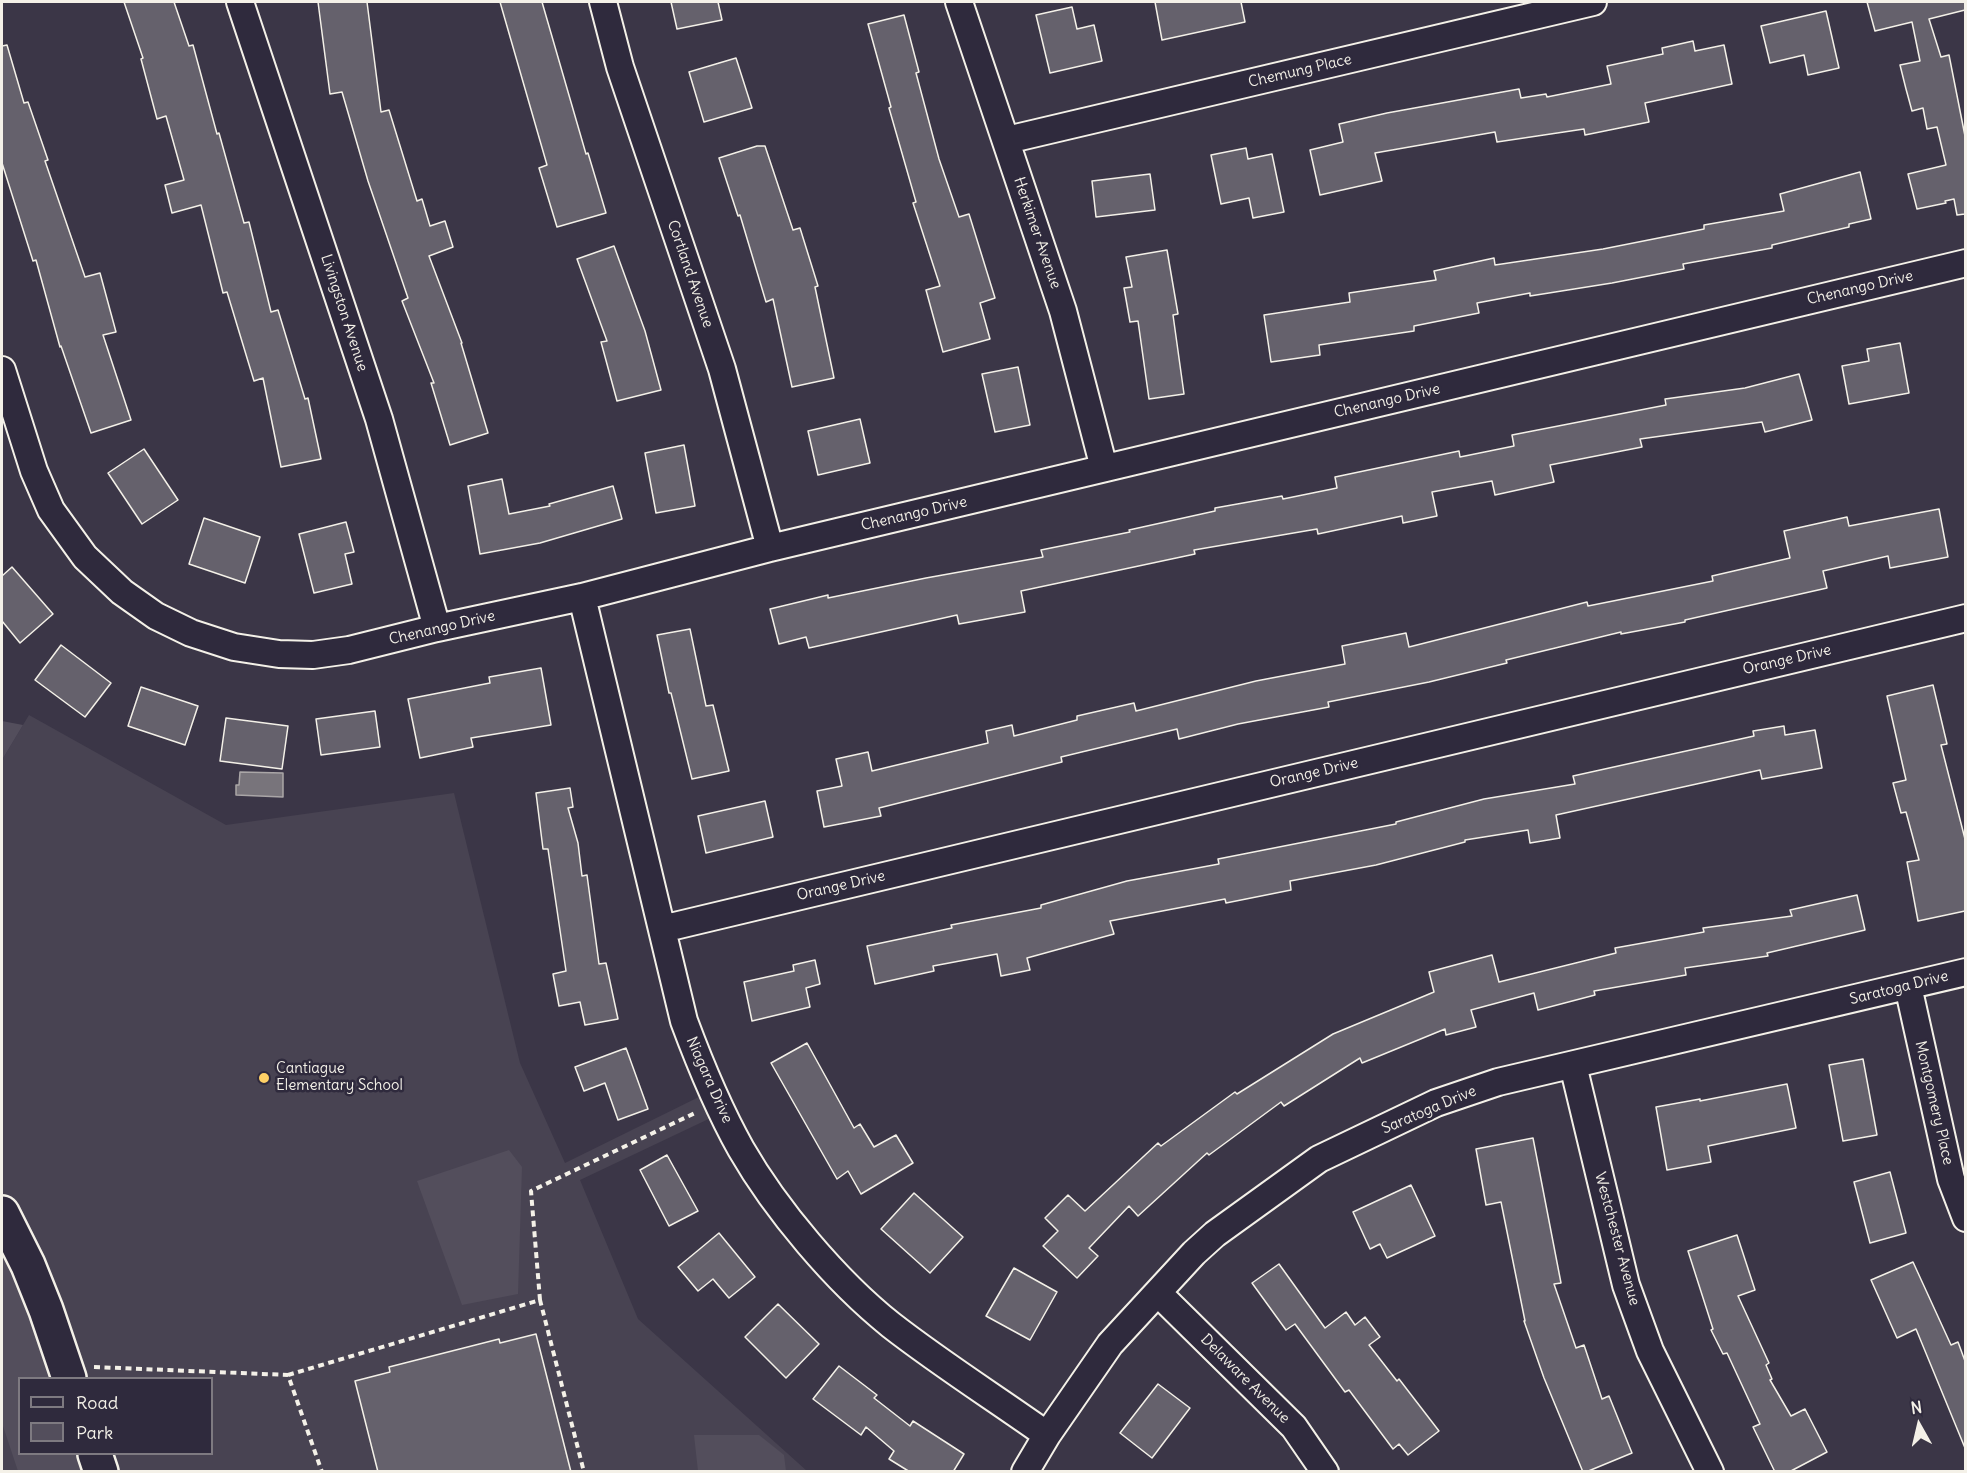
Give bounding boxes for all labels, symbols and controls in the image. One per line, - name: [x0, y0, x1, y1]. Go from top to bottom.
- street label: Chemung Place: [1247, 50, 1353, 92]
- street label: Herkimer Avenue: [1009, 175, 1065, 291]
- street label: Cortland Avenue: [663, 218, 717, 330]
- street label: Livingston Avenue: [317, 252, 371, 374]
- street label: Chenango Drive: [1805, 267, 1915, 309]
- street label: Chenango Drive: [1332, 380, 1442, 422]
- street label: Chenango Drive: [859, 493, 969, 535]
- street label: Chenango Drive: [387, 607, 497, 649]
- street label: Orange Drive: [1741, 641, 1833, 679]
- street label: Orange Drive: [1268, 754, 1360, 792]
- street label: Orange Drive: [795, 867, 887, 905]
- street label: Saratoga Drive: [1848, 967, 1950, 1009]
- street label: Niagara Drive: [682, 1034, 736, 1126]
- street label: Montgomery Place: [1911, 1039, 1957, 1167]
- place label: Cantiague Elementary School: [276, 1060, 403, 1095]
- marker: Cantiague Elementary School: [257, 1071, 271, 1085]
- street label: Saratoga Drive: [1379, 1082, 1479, 1138]
- street label: Westchester Avenue: [1591, 1170, 1643, 1308]
- street label: Delaware Avenue: [1197, 1331, 1293, 1427]
- legend: [18, 1377, 213, 1455]
- text: Road: [76, 1391, 118, 1414]
- north arrow: [1889, 1395, 1949, 1455]
- text: N: [1910, 1397, 1923, 1418]
- text: Park: [76, 1421, 113, 1444]

